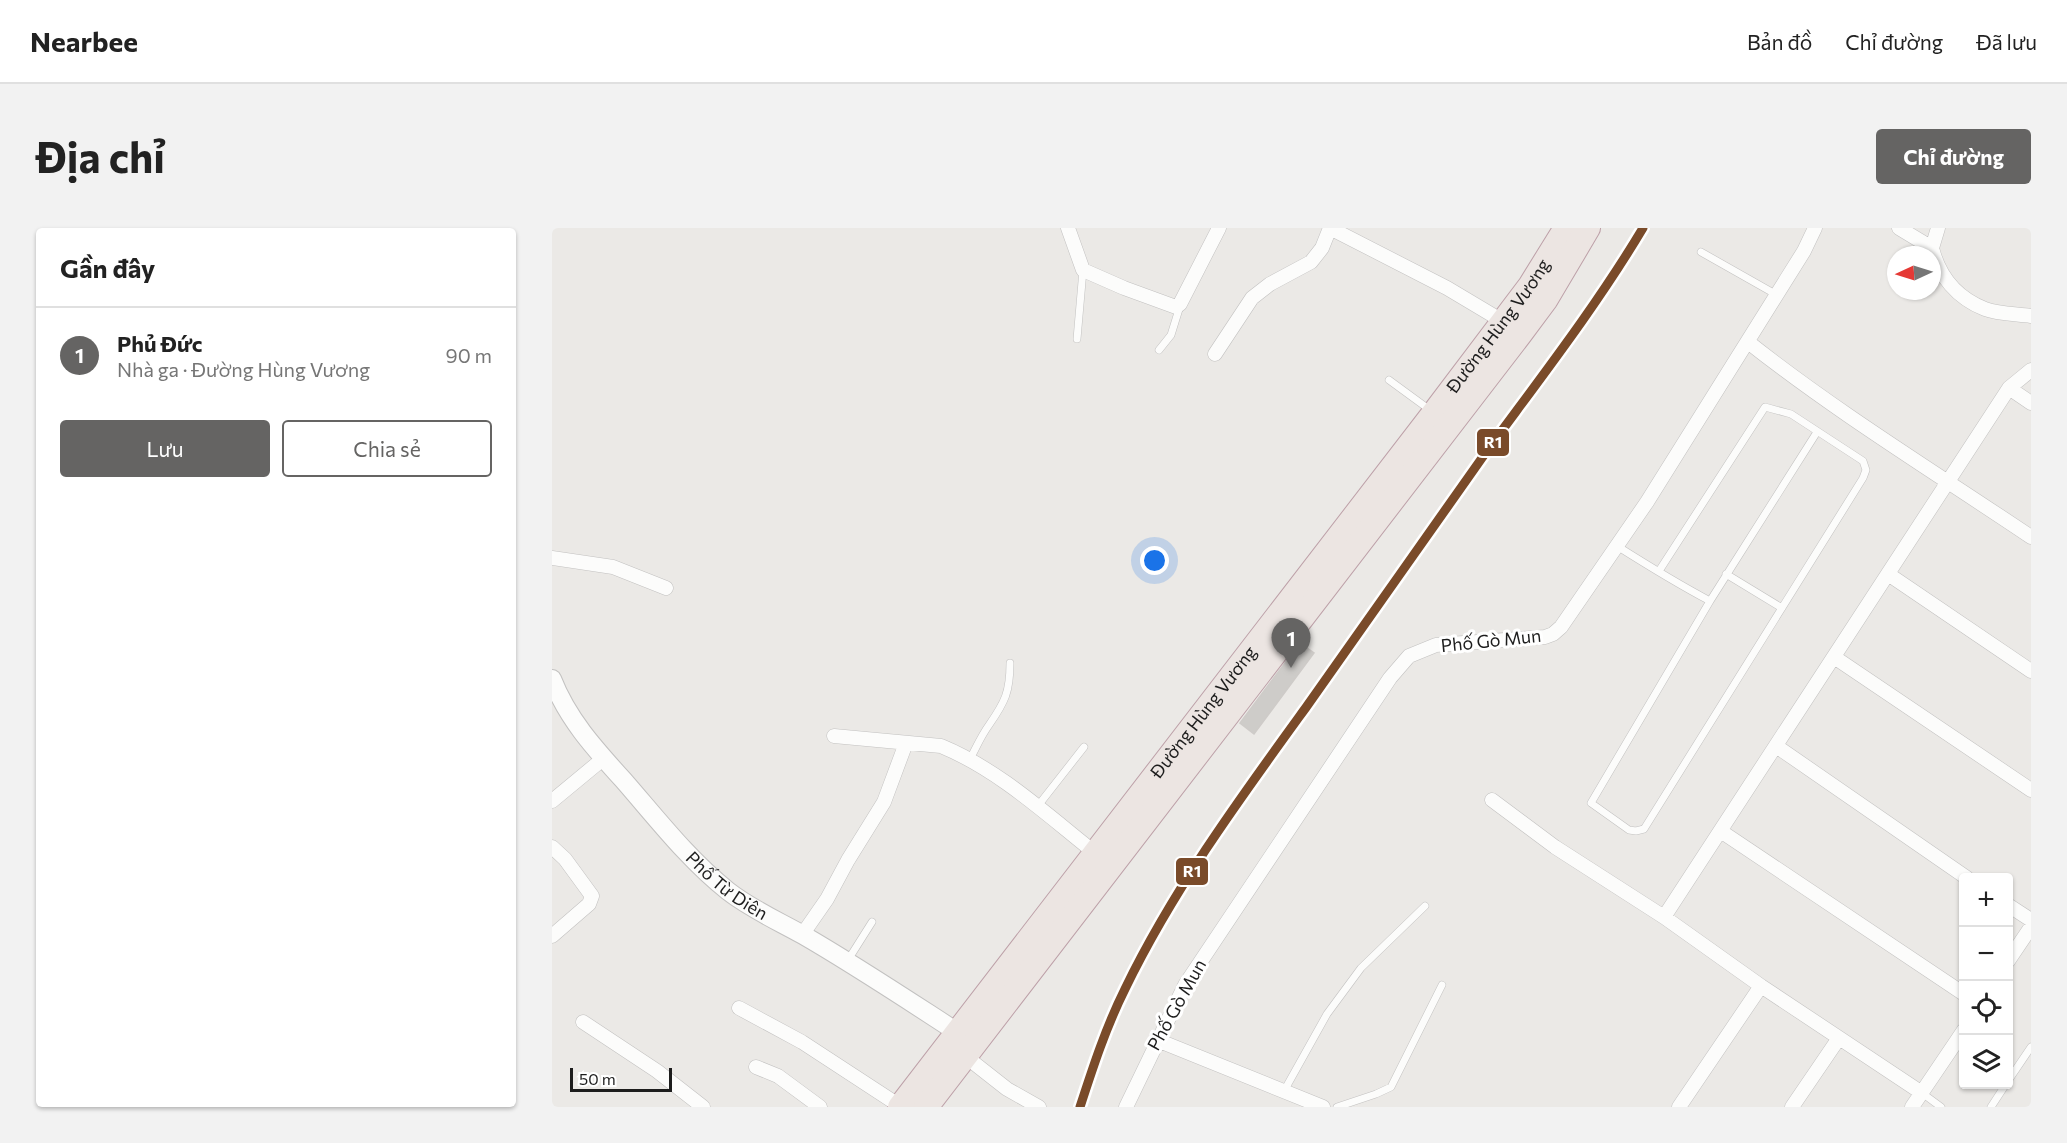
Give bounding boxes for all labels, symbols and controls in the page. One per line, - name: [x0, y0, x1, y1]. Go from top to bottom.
- text: Nearbee: [30, 24, 138, 58]
- text: Bản đồ: [1747, 29, 1812, 54]
- text: Chỉ đường: [1845, 29, 1943, 54]
- text: Đã lưu: [1976, 29, 2037, 54]
- button: Chỉ đường: [1876, 129, 2031, 184]
- text: Địa chỉ: [36, 130, 165, 182]
- north arrow: [1887, 246, 1941, 300]
- text: Gần đây: [60, 252, 155, 283]
- street label: Đường Hùng Vương: [1441, 254, 1554, 398]
- text: Phủ Đức: [117, 330, 203, 357]
- text: 1: [75, 343, 84, 367]
- text: 90 m: [446, 343, 492, 367]
- text: Nhà ga · Đường Hùng Vương: [117, 357, 370, 381]
- button: Lưu: [60, 420, 270, 477]
- button: Chia sẻ: [282, 420, 492, 477]
- line badge: R1: [1476, 428, 1510, 457]
- text: R1: [1484, 432, 1502, 451]
- your location: [1140, 546, 1169, 575]
- pin: 1: [1272, 618, 1310, 668]
- street label: Phố Gò Mun: [1440, 624, 1542, 656]
- street label: Đường Hùng Vương: [1144, 641, 1261, 783]
- street label: Phố Từ Diên: [682, 846, 772, 924]
- line badge: R1: [1175, 857, 1209, 886]
- text: R1: [1183, 861, 1201, 880]
- map controls: [1959, 873, 2013, 1089]
- button: +: [1959, 873, 2013, 927]
- button: −: [1959, 927, 2013, 981]
- street label: Phố Gò Mun: [1142, 955, 1210, 1054]
- button: locate: [1959, 981, 2013, 1035]
- button: layers: [1959, 1035, 2013, 1089]
- scale bar: [570, 1065, 672, 1092]
- text: 50 m: [579, 1069, 616, 1088]

